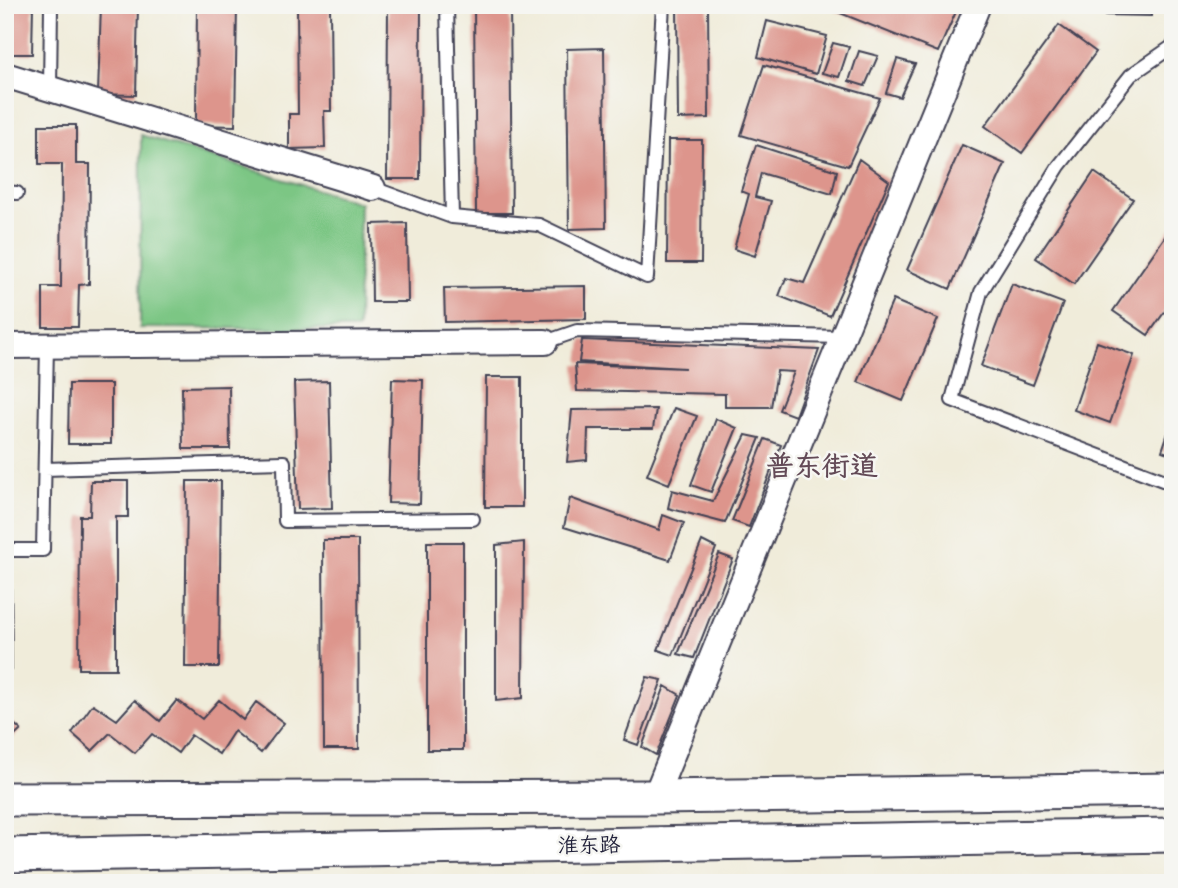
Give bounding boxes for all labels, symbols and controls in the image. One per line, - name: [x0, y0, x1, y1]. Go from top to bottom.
- district label: 普东街道: [766, 449, 878, 484]
- street label: 淮东路: [557, 831, 621, 860]

